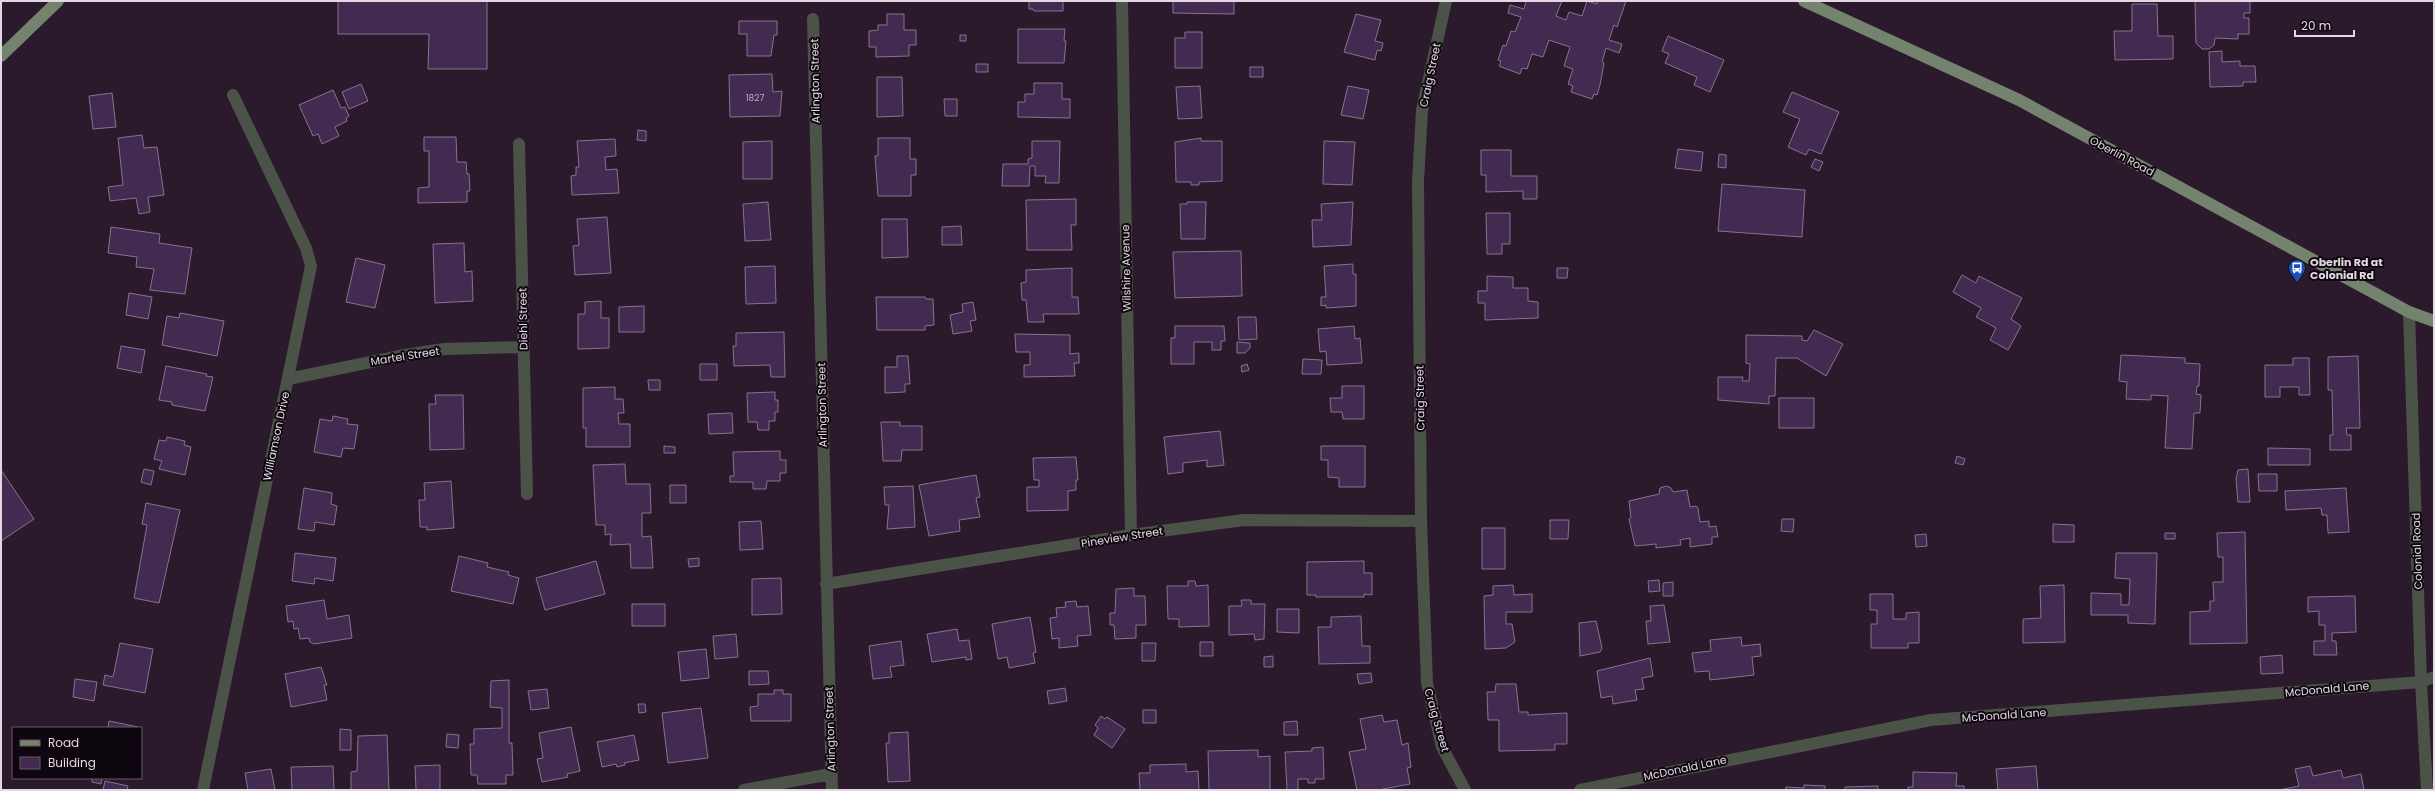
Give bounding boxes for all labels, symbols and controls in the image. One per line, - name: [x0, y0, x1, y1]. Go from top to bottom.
- scale bar: [2295, 12, 2354, 38]
- text: 20 m: [2301, 17, 2331, 34]
- street label: Arlington Street: [806, 39, 824, 123]
- street label: Craig Street: [1415, 41, 1445, 109]
- house number: 1827: [746, 92, 764, 104]
- street label: Oberlin Road: [2087, 132, 2157, 180]
- street label: Wilshire Avenue: [1117, 224, 1135, 312]
- place label: Oberlin Rd at Colonial Rd: [2310, 254, 2383, 283]
- bus stop icon: Oberlin Rd at Colonial Rd: [2287, 258, 2307, 283]
- street label: Diehl Street: [514, 288, 532, 350]
- street label: Martel Street: [369, 343, 441, 369]
- street label: Arlington Street: [813, 363, 831, 447]
- street label: Craig Street: [1411, 365, 1429, 431]
- street label: Williamson Drive: [259, 390, 293, 482]
- street label: Colonial Road: [2408, 512, 2426, 590]
- street label: Pineview Street: [1080, 523, 1164, 551]
- street label: McDonald Lane: [2284, 677, 2370, 701]
- street label: Arlington Street: [821, 686, 839, 772]
- street label: Craig Street: [1420, 686, 1454, 754]
- street label: McDonald Lane: [1961, 704, 2047, 726]
- legend: [12, 727, 142, 779]
- text: Road: [48, 734, 79, 751]
- street label: McDonald Lane: [1642, 751, 1728, 785]
- text: Building: [48, 754, 96, 771]

